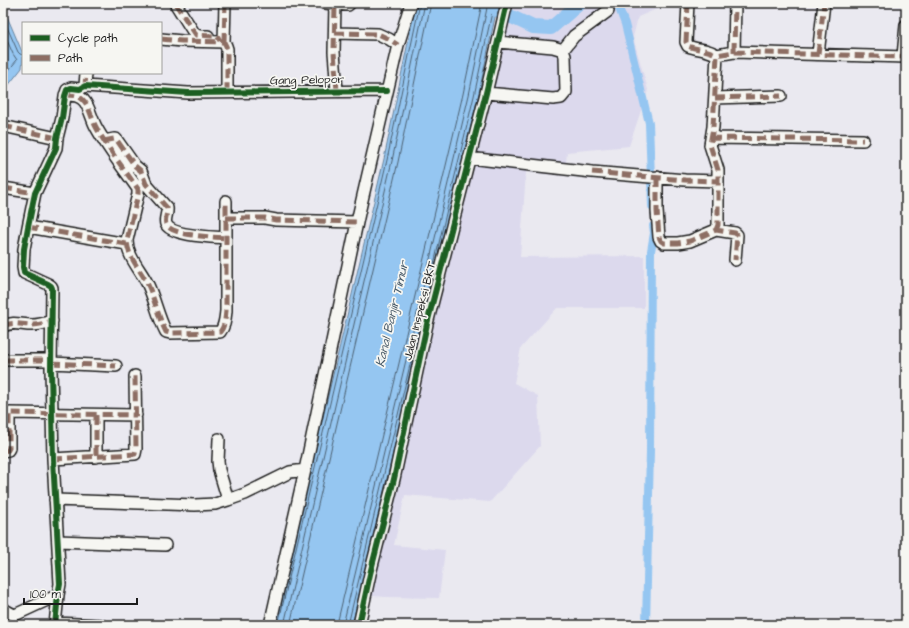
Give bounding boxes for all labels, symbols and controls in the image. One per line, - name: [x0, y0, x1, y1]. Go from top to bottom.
- legend: [22, 22, 162, 74]
- text: Cycle path: [58, 30, 117, 48]
- text: Path: [58, 50, 83, 67]
- street label: Gang Pelopor: [270, 71, 345, 90]
- water label: Kanal Banjir Timur: [371, 258, 413, 369]
- street label: Jalan Inspeksi BKT: [399, 259, 441, 362]
- scale bar: [24, 580, 137, 606]
- text: 100 m: [30, 586, 61, 603]

